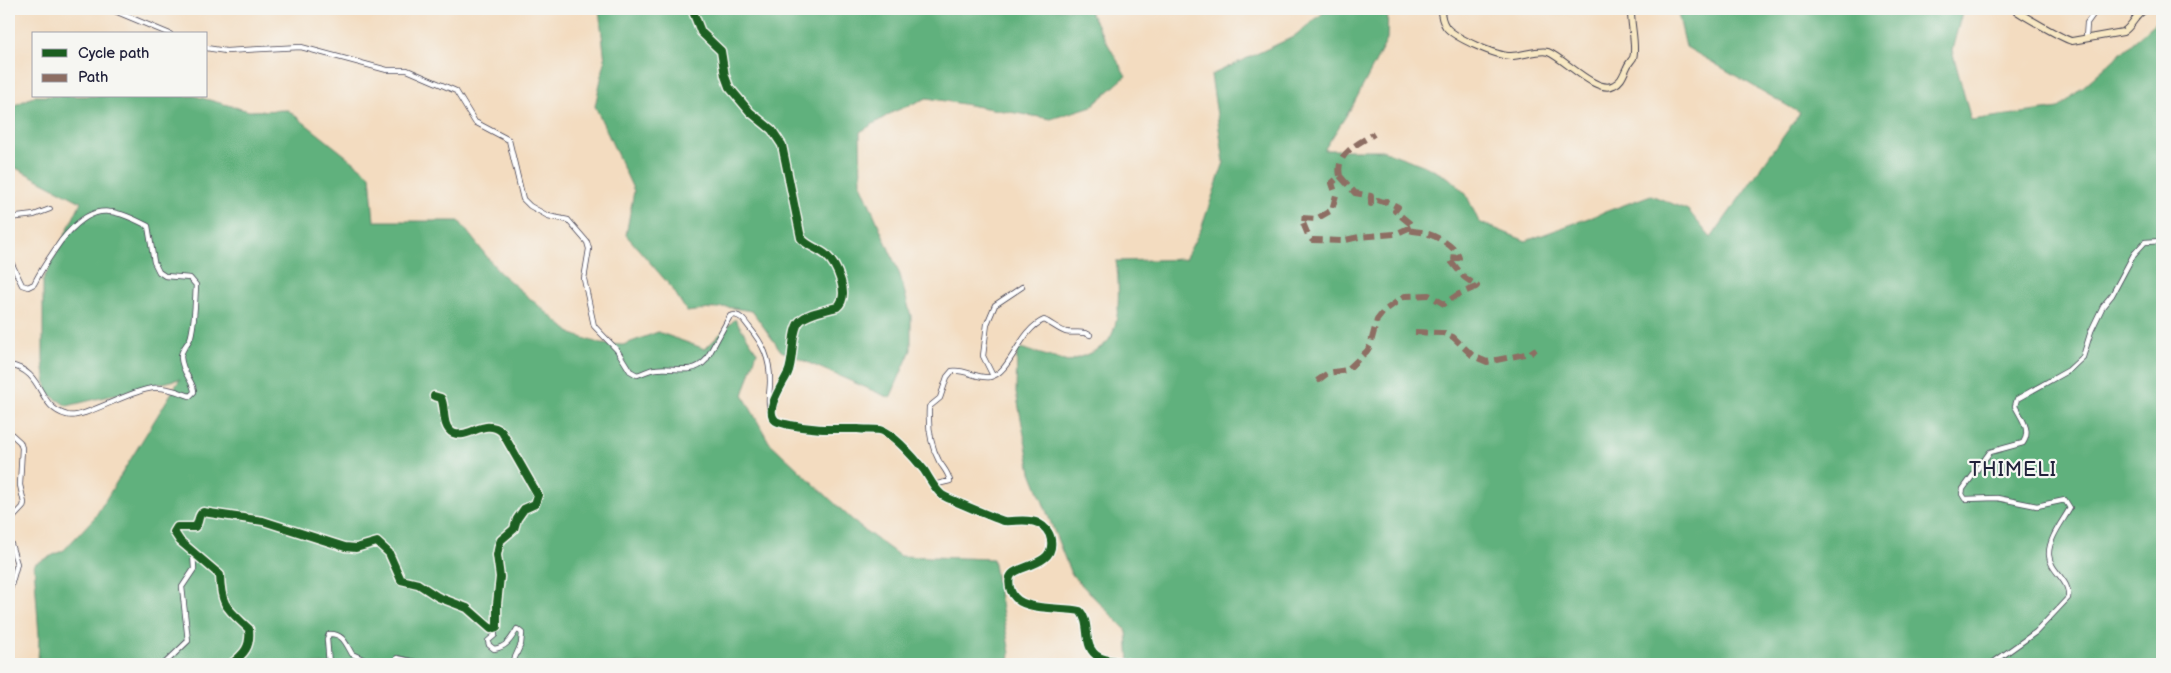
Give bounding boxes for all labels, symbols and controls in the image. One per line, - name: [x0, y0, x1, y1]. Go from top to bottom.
- legend: [32, 32, 208, 98]
- text: Cycle path: [78, 44, 149, 63]
- text: Path: [78, 68, 108, 87]
- district label: THIMELI: [1969, 458, 2057, 482]

